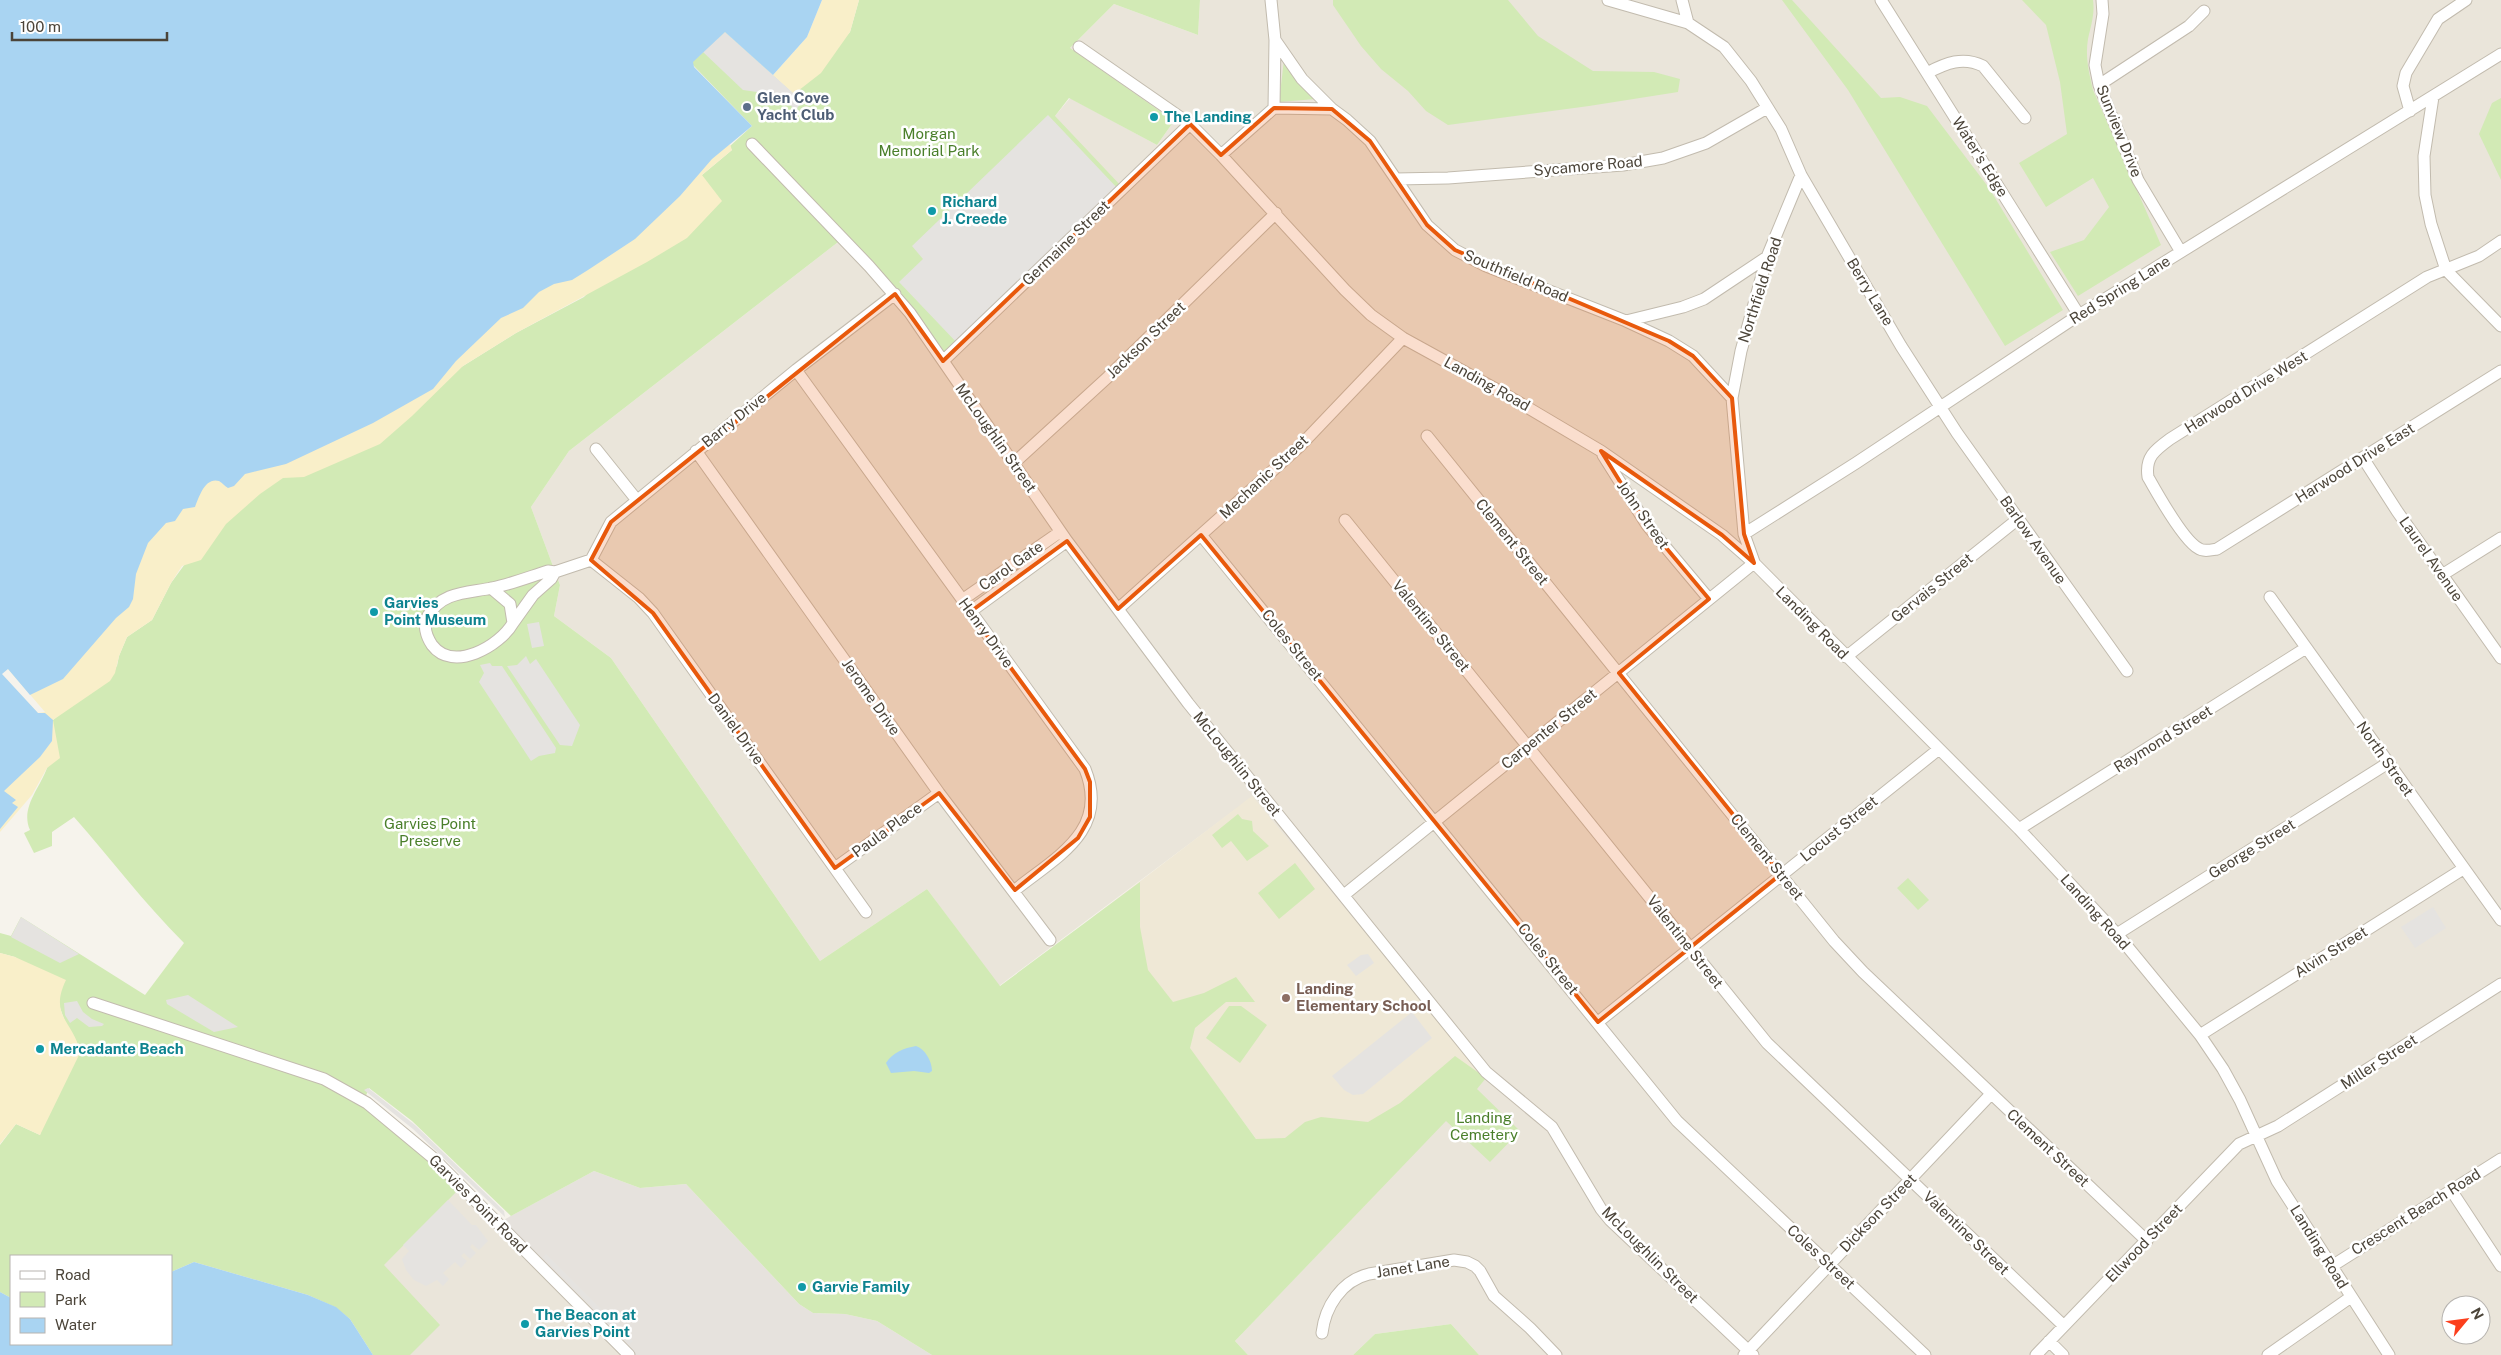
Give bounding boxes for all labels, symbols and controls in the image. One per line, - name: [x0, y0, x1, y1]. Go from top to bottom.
- scale bar: [12, 10, 168, 42]
- text: 100 m: [20, 18, 61, 35]
- street label: Sunview Drive: [2093, 82, 2146, 179]
- place label: Glen Cove Yacht Club: [757, 89, 834, 123]
- marker: Glen Cove Yacht Club: [741, 101, 753, 113]
- place label: The Landing: [1164, 108, 1252, 125]
- marker: The Landing: [1148, 111, 1160, 123]
- street label: Water's Edge: [1949, 114, 2012, 200]
- park label: Morgan Memorial Park: [878, 125, 980, 159]
- street label: Sycamore Road: [1533, 152, 1643, 179]
- place label: Richard J. Creede: [942, 193, 1007, 227]
- street label: Germaine Street: [1018, 196, 1113, 289]
- marker: Richard J. Creede: [926, 205, 938, 217]
- street label: Northfield Road: [1734, 235, 1785, 345]
- street label: Southfield Road: [1461, 246, 1571, 305]
- street label: Red Spring Lane: [2066, 252, 2173, 327]
- street label: Berry Lane: [1844, 255, 1897, 329]
- street label: Jackson Street: [1103, 298, 1189, 381]
- street label: Harwood Drive West: [2181, 347, 2310, 436]
- street label: Landing Road: [1441, 353, 1533, 414]
- street label: McLoughlin Street: [952, 380, 1040, 496]
- street label: Barry Drive: [698, 389, 769, 451]
- street label: Harwood Drive East: [2292, 419, 2417, 506]
- street label: Mechanic Street: [1216, 431, 1311, 522]
- street label: John Street: [1614, 477, 1673, 552]
- street label: Barlow Avenue: [1997, 492, 2070, 587]
- street label: Clement Street: [1472, 495, 1552, 588]
- street label: Laurel Avenue: [2396, 513, 2467, 604]
- street label: Carol Gate: [976, 537, 1046, 594]
- street label: Gervais Street: [1887, 549, 1976, 626]
- street label: Valentine Street: [1389, 576, 1474, 675]
- street label: Landing Road: [1773, 583, 1852, 662]
- place label: Garvies Point Museum: [384, 594, 486, 628]
- street label: Henry Drive: [955, 594, 1017, 671]
- marker: Garvies Point Museum: [368, 606, 380, 618]
- street label: Coles Street: [1259, 606, 1326, 684]
- street label: Jerome Drive: [839, 655, 904, 738]
- street label: Carpenter Street: [1498, 685, 1600, 772]
- street label: Daniel Drive: [705, 690, 768, 768]
- street label: Raymond Street: [2110, 701, 2215, 776]
- street label: McLoughlin Street: [1190, 708, 1285, 819]
- street label: North Street: [2353, 718, 2417, 799]
- street label: Locust Street: [1797, 792, 1881, 865]
- street label: Paula Place: [849, 799, 925, 861]
- street label: Clement Street: [1727, 810, 1807, 903]
- park label: Garvies Point Preserve: [384, 815, 476, 849]
- street label: George Street: [2205, 815, 2298, 882]
- street label: Landing Road: [2057, 871, 2134, 953]
- street label: Valentine Street: [1644, 892, 1727, 992]
- street label: Coles Street: [1515, 920, 1582, 998]
- street label: Alvin Street: [2291, 922, 2370, 981]
- place label: Landing Elementary School: [1296, 980, 1432, 1014]
- marker: Landing Elementary School: [1280, 992, 1292, 1004]
- street label: Miller Street: [2337, 1031, 2420, 1093]
- place label: Mercadante Beach: [50, 1040, 184, 1057]
- marker: Mercadante Beach: [34, 1043, 46, 1055]
- street label: Clement Street: [2004, 1105, 2093, 1190]
- park label: Landing Cemetery: [1450, 1109, 1518, 1143]
- street label: Garvies Point Road: [426, 1151, 531, 1256]
- street label: Crescent Beach Road: [2348, 1165, 2484, 1258]
- street label: Dickson Street: [1836, 1170, 1920, 1255]
- street label: Valentine Street: [1920, 1187, 2013, 1278]
- street label: Ellwood Street: [2102, 1200, 2186, 1285]
- street label: Landing Road: [2287, 1202, 2352, 1292]
- street label: McLoughlin Street: [1599, 1203, 1702, 1306]
- street label: Coles Street: [1784, 1221, 1859, 1292]
- street label: Janet Lane: [1375, 1252, 1451, 1281]
- legend: [10, 1255, 172, 1345]
- text: Road: [55, 1266, 91, 1283]
- place label: Garvie Family: [812, 1278, 911, 1295]
- marker: Garvie Family: [796, 1281, 808, 1293]
- text: Park: [55, 1291, 87, 1308]
- north arrow: [2441, 1295, 2491, 1345]
- text: N: [2468, 1305, 2487, 1322]
- place label: The Beacon at Garvies Point: [535, 1306, 636, 1340]
- text: Water: [55, 1316, 97, 1333]
- marker: The Beacon at Garvies Point: [519, 1318, 531, 1330]

